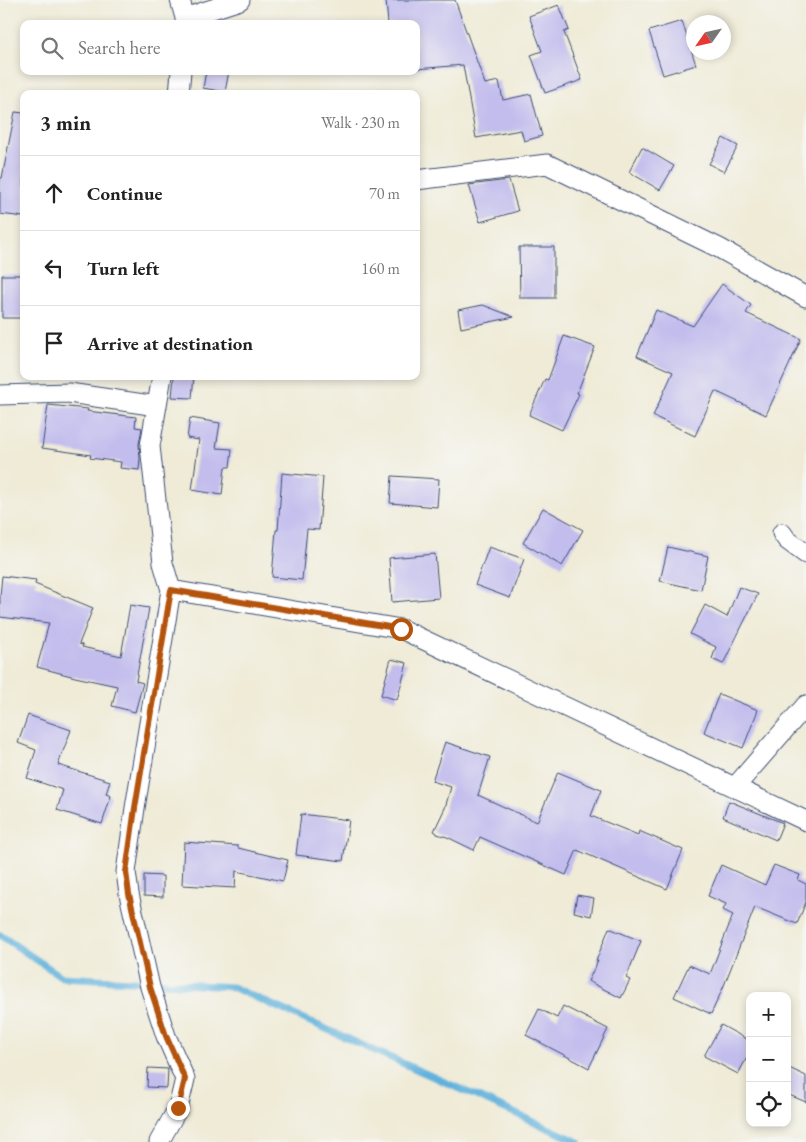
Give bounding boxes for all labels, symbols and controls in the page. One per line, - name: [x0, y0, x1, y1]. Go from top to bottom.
- north arrow: [686, 15, 731, 60]
- search box: [20, 20, 420, 75]
- icon: search: [38, 34, 66, 62]
- text: Search here: [78, 35, 160, 60]
- text: 3 min: [40, 109, 91, 136]
- text: Walk · 230 m: [321, 112, 400, 133]
- icon: ahead: [40, 179, 68, 207]
- text: Continue: [87, 181, 162, 206]
- text: 70 m: [369, 183, 400, 204]
- icon: left: [40, 254, 68, 282]
- text: Turn left: [87, 256, 159, 281]
- text: 160 m: [361, 258, 400, 279]
- icon: arrive: [40, 329, 68, 357]
- text: Arrive at destination: [87, 331, 253, 356]
- route start: [390, 618, 413, 641]
- map controls: [746, 992, 791, 1127]
- button: +: [746, 992, 791, 1037]
- button: −: [746, 1037, 791, 1082]
- button: locate: [746, 1082, 791, 1127]
- route end: [167, 1097, 190, 1120]

